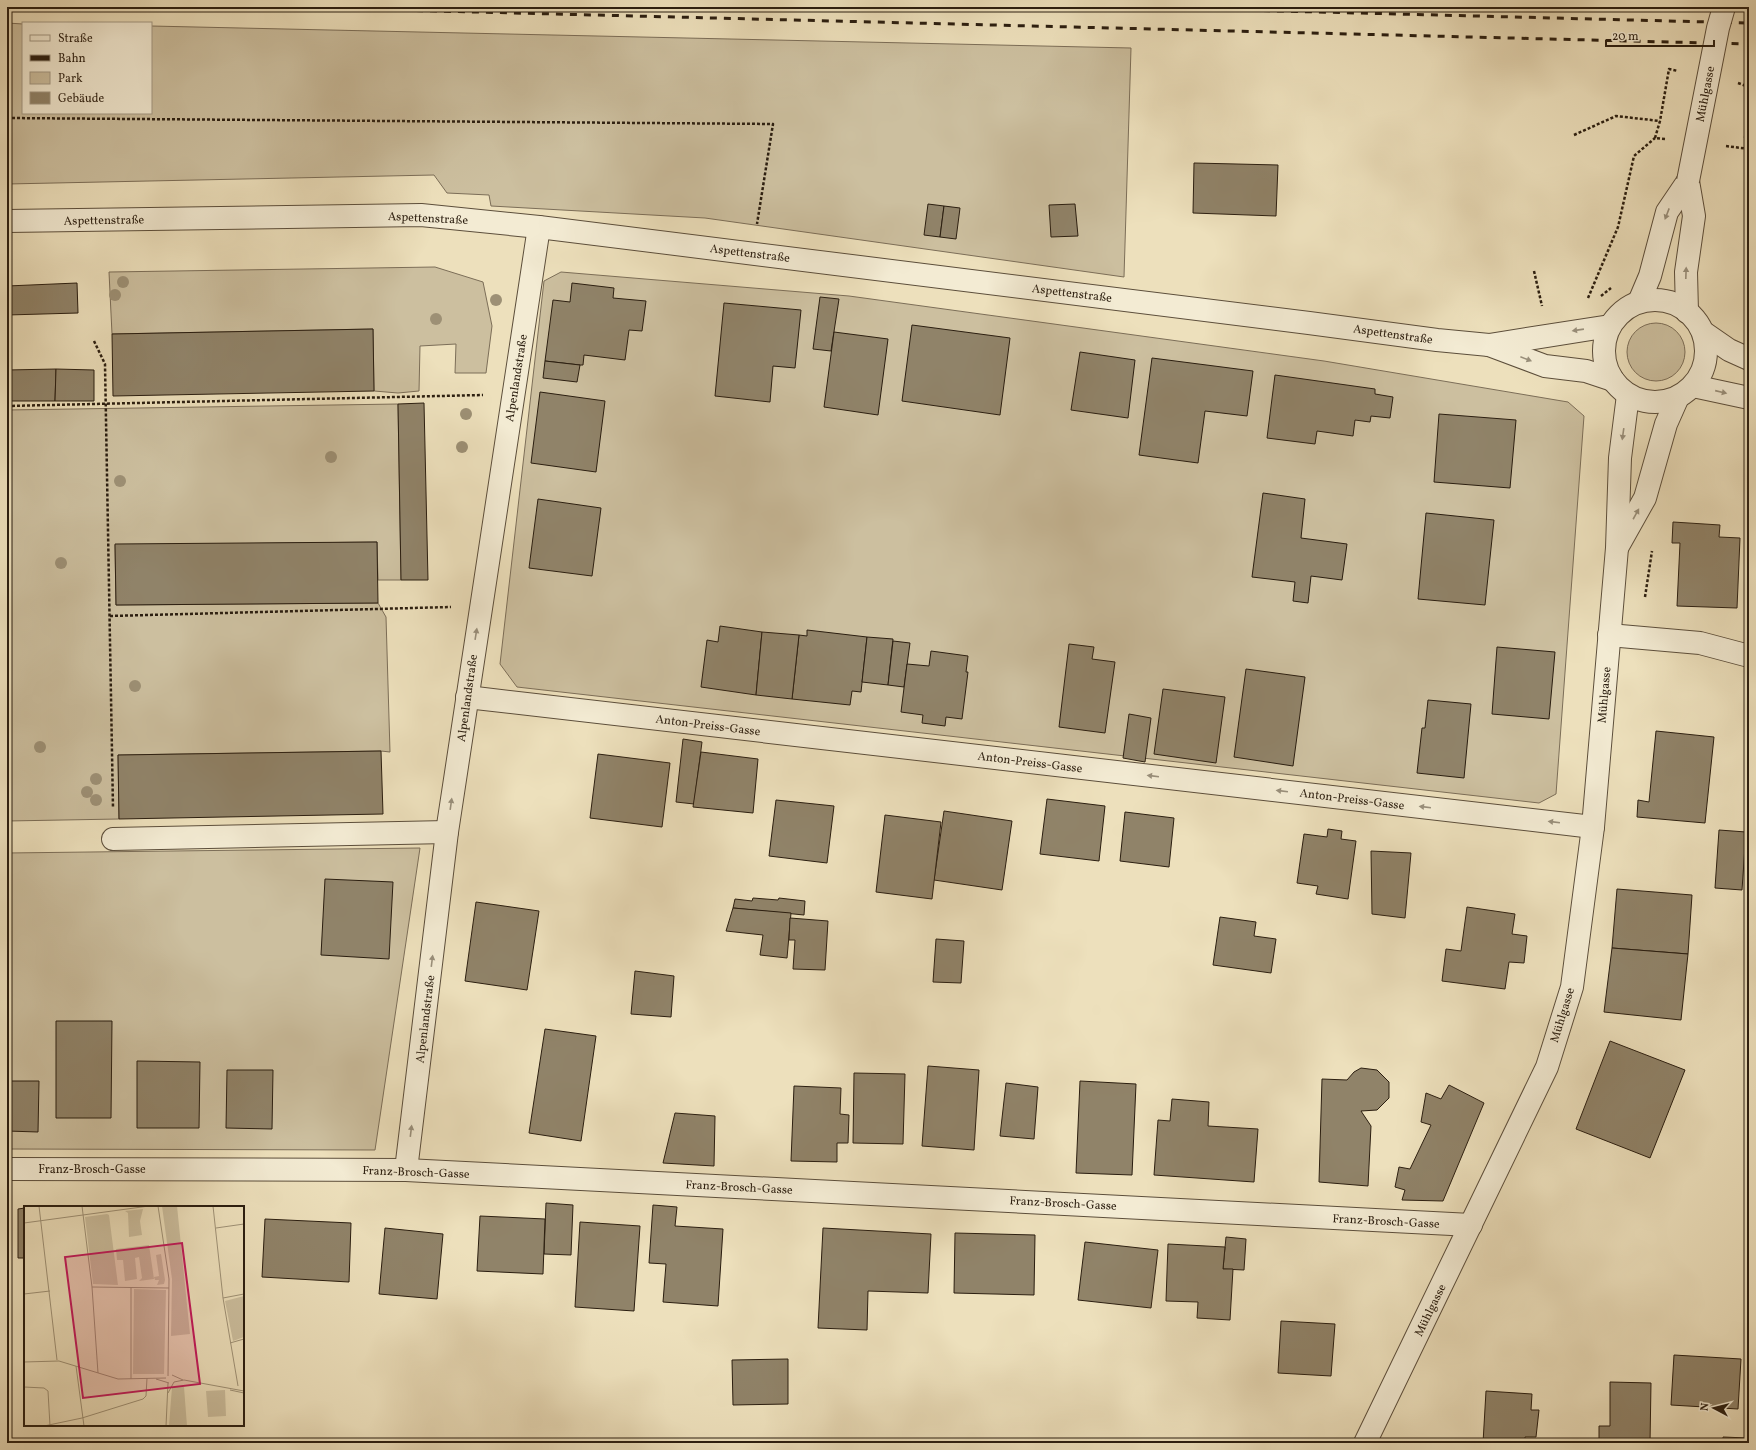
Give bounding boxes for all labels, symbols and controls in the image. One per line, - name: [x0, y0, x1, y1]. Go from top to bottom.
- legend: [22, 22, 152, 114]
- scale bar: [1606, 22, 1714, 48]
- text: 20 m: [1612, 29, 1639, 45]
- text: Straße: [58, 31, 93, 47]
- text: Bahn: [58, 51, 86, 67]
- street label: Mühlgasse: [1693, 65, 1719, 123]
- text: Park: [58, 71, 83, 87]
- text: Gebäude: [58, 91, 105, 107]
- street label: Aspettenstraße: [387, 209, 469, 229]
- one-way arrow: [1664, 209, 1670, 221]
- street label: Aspettenstraße: [64, 212, 145, 230]
- street label: Aspettenstraße: [709, 241, 791, 267]
- one-way arrow: [1683, 267, 1690, 279]
- street label: Aspettenstraße: [1031, 281, 1113, 307]
- street label: Aspettenstraße: [1352, 321, 1434, 349]
- one-way arrow: [1572, 327, 1584, 333]
- street label: Alpenlandstraße: [502, 333, 532, 423]
- one-way arrow: [1520, 357, 1532, 363]
- one-way arrow: [1715, 390, 1727, 396]
- one-way arrow: [1620, 428, 1626, 440]
- one-way arrow: [1633, 508, 1640, 520]
- one-way arrow: [474, 628, 480, 640]
- street label: Alpenlandstraße: [454, 653, 482, 743]
- street label: Mühlgasse: [1595, 666, 1615, 724]
- street label: Anton-Preiss-Gasse: [655, 712, 762, 740]
- street label: Anton-Preiss-Gasse: [977, 749, 1084, 777]
- one-way arrow: [1146, 773, 1159, 779]
- street label: Anton-Preiss-Gasse: [1299, 786, 1406, 814]
- one-way arrow: [1276, 788, 1288, 794]
- one-way arrow: [448, 798, 454, 810]
- one-way arrow: [1419, 804, 1431, 811]
- one-way arrow: [1548, 819, 1560, 825]
- one-way arrow: [428, 955, 435, 967]
- street label: Alpenlandstraße: [413, 974, 439, 1064]
- street label: Mühlgasse: [1547, 986, 1579, 1045]
- one-way arrow: [408, 1125, 414, 1137]
- street label: Franz-Brosch-Gasse: [38, 1162, 146, 1178]
- street label: Franz-Brosch-Gasse: [362, 1163, 470, 1183]
- street label: Franz-Brosch-Gasse: [685, 1177, 793, 1199]
- street label: Franz-Brosch-Gasse: [1009, 1193, 1117, 1215]
- inset map: [24, 1206, 244, 1426]
- street label: Franz-Brosch-Gasse: [1332, 1211, 1440, 1233]
- street label: Mühlgasse: [1411, 1281, 1451, 1339]
- north arrow: [1694, 1388, 1734, 1428]
- text: N: [1698, 1402, 1713, 1412]

